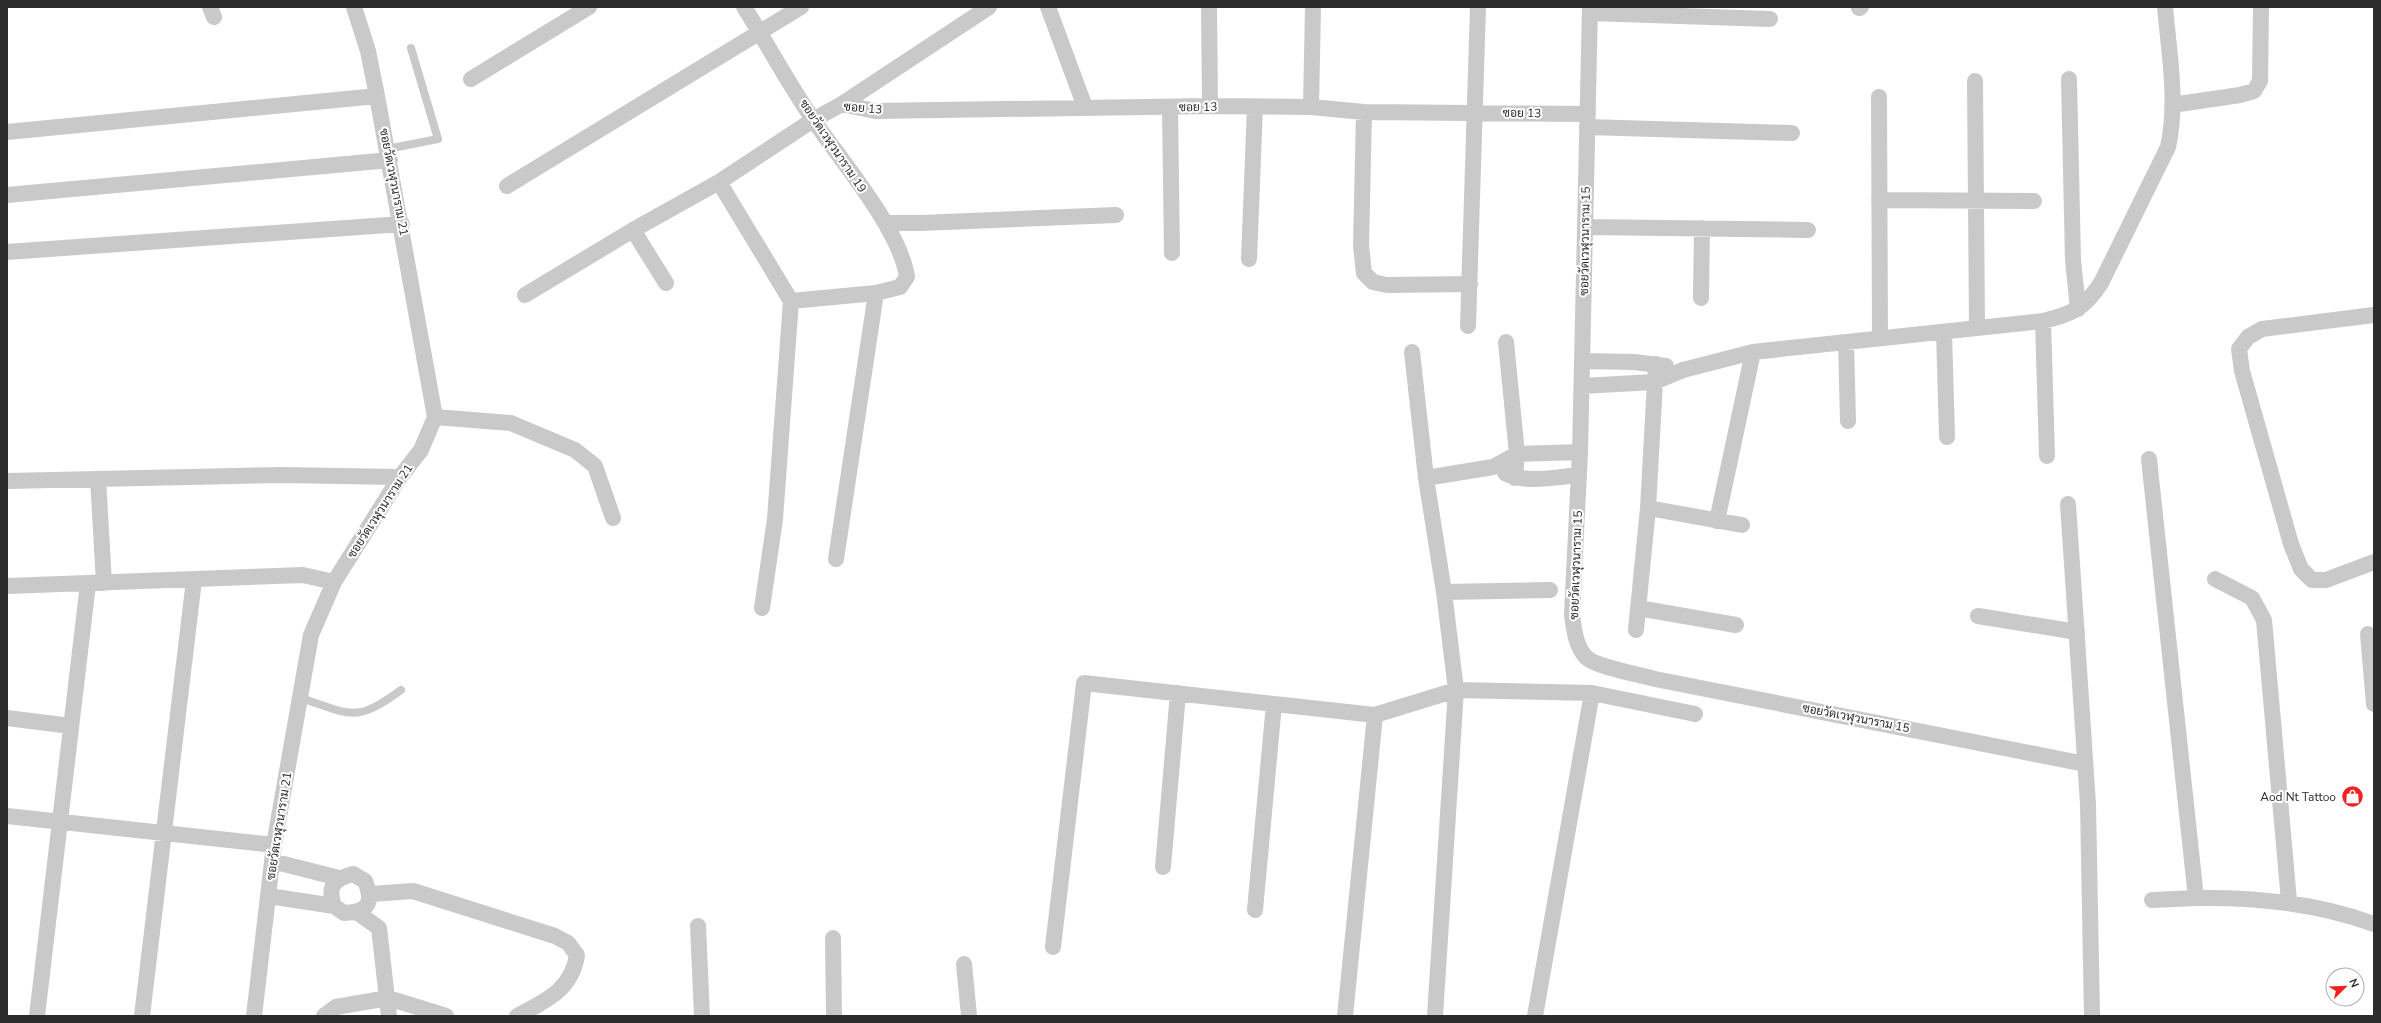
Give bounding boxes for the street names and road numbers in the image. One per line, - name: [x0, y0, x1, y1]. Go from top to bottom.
- street label: ซอยวัดเวฬุวนาราม 19: [795, 96, 870, 196]
- street label: ซอย 13: [843, 98, 883, 118]
- street label: ซอย 13: [1178, 99, 1218, 115]
- street label: ซอย 13: [1502, 105, 1542, 121]
- street label: ซอยวัดเวฬุวนาราม 21: [375, 127, 412, 237]
- street label: ซอยวัดเวฬุวนาราม 15: [1576, 186, 1595, 296]
- street label: ซอยวัดเวฬุวนาราม 21: [344, 461, 417, 562]
- street label: ซอยวัดเวฬุวนาราม 15: [1566, 510, 1587, 620]
- street label: ซอยวัดเวฬุวนาราม 15: [1801, 700, 1911, 737]
- street label: ซอยวัดเวฬุวนาราม 21: [263, 771, 296, 881]

